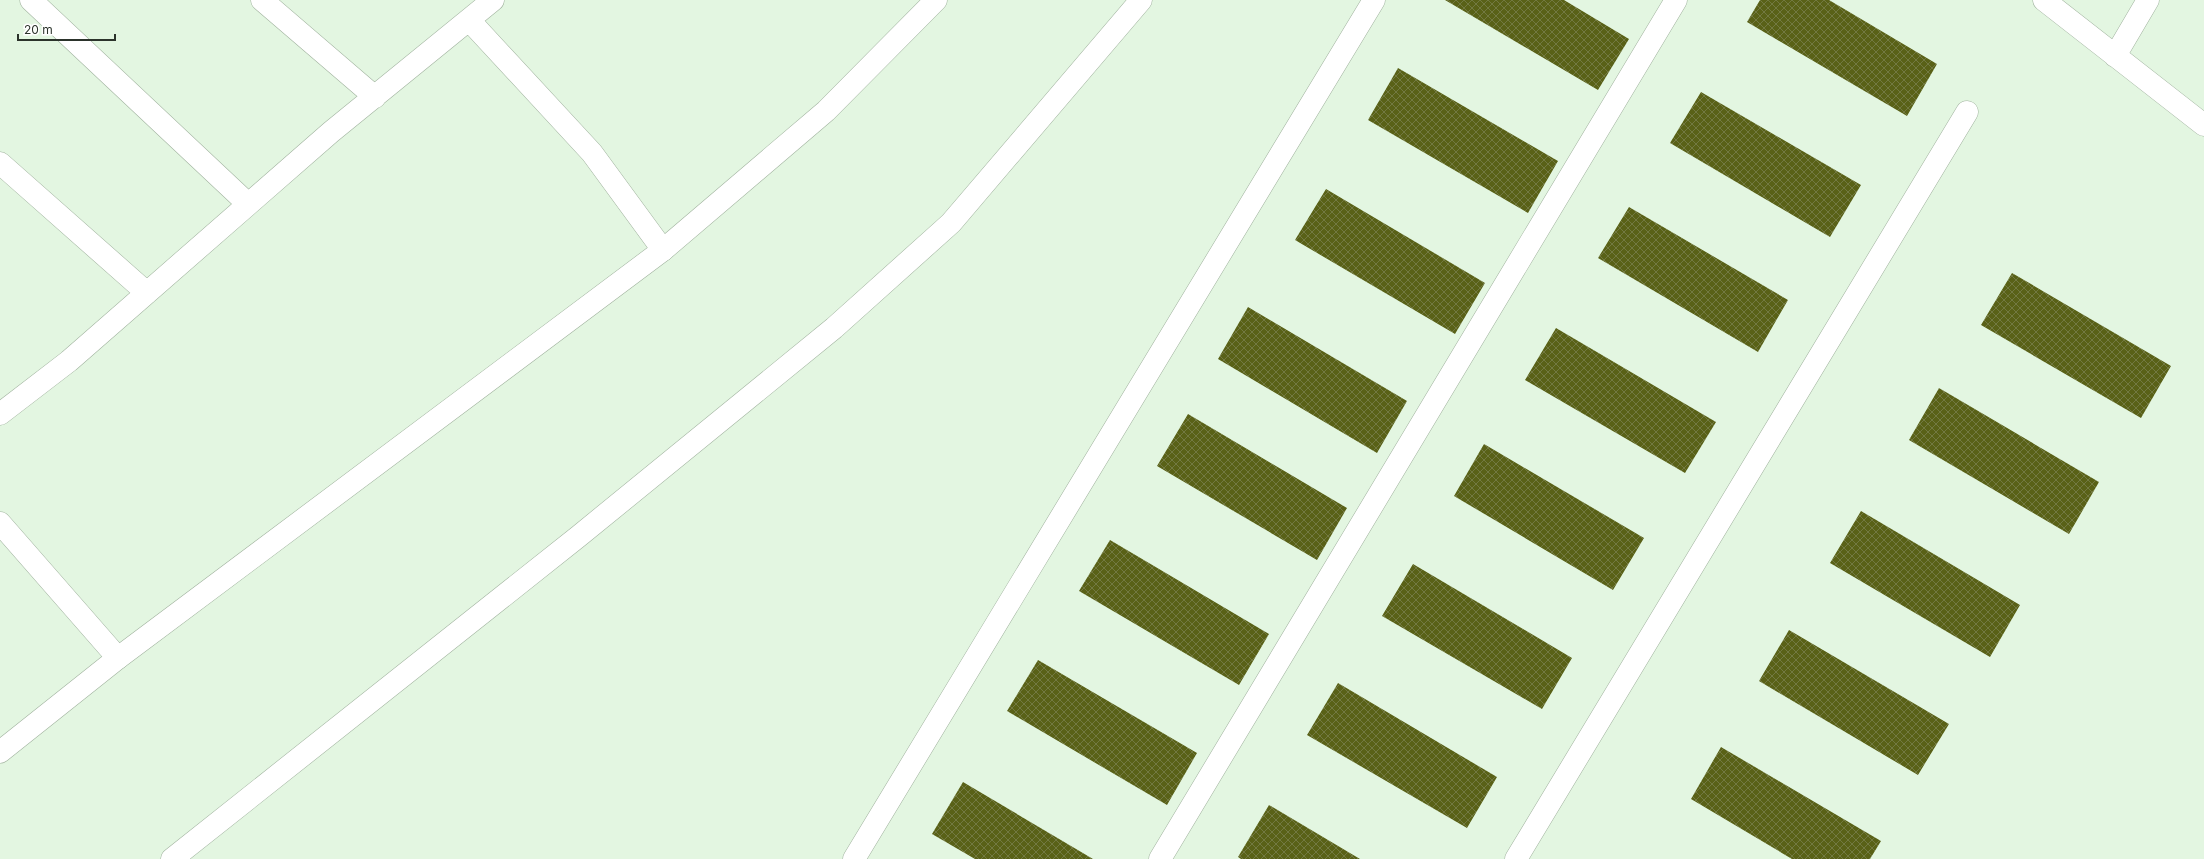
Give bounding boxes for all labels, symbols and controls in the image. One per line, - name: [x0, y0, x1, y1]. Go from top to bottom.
- scale bar: [18, 16, 115, 42]
- text: 20 m: [24, 22, 53, 37]

